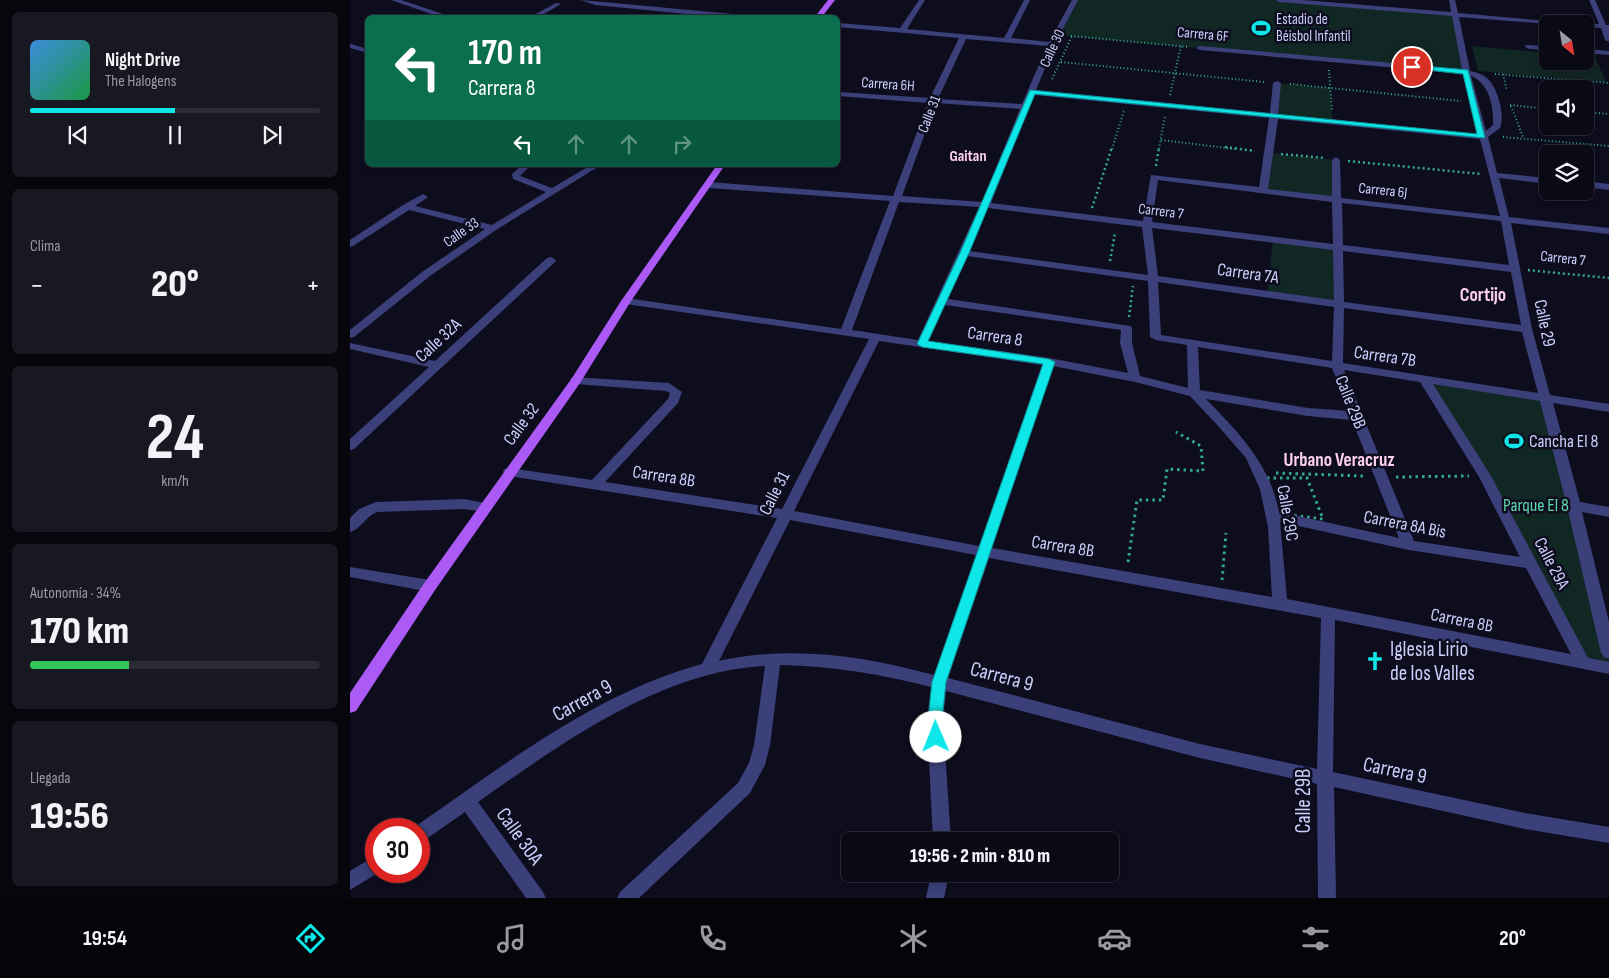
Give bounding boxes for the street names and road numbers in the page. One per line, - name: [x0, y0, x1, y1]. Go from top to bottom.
- street label: Carrera 6F: [1176, 23, 1230, 46]
- street label: Calle 30: [1035, 26, 1069, 70]
- street label: Carrera 6H: [861, 73, 915, 96]
- street label: Calle 31: [914, 92, 945, 135]
- street label: Carrera 6J: [1358, 178, 1408, 203]
- street label: Carrera 7: [1137, 199, 1185, 224]
- street label: Calle 33: [440, 213, 483, 251]
- street label: Carrera 7: [1539, 247, 1587, 270]
- street label: Carrera 7A: [1216, 259, 1280, 288]
- street label: Calle 29: [1529, 298, 1560, 349]
- street label: Calle 32A: [411, 314, 466, 367]
- street label: Carrera 8: [966, 322, 1024, 351]
- street label: Carrera 7B: [1352, 342, 1417, 371]
- street label: Calle 29B: [1330, 372, 1371, 432]
- street label: Calle 32: [499, 399, 544, 450]
- street label: Carrera 8B: [631, 461, 697, 492]
- street label: Calle 31: [755, 467, 795, 518]
- street label: Calle 29C: [1272, 484, 1303, 543]
- street label: Carrera 8A Bis: [1362, 506, 1448, 543]
- street label: Carrera 8B: [1030, 531, 1096, 562]
- street label: Calle 29A: [1529, 534, 1574, 593]
- street label: Carrera 8B: [1429, 604, 1495, 637]
- street label: Carrera 9: [967, 656, 1036, 697]
- street label: Carrera 9: [548, 674, 617, 727]
- street label: Carrera 9: [1361, 752, 1429, 789]
- street label: Calle 29B: [1291, 769, 1316, 833]
- street label: Calle 30A: [491, 803, 549, 871]

